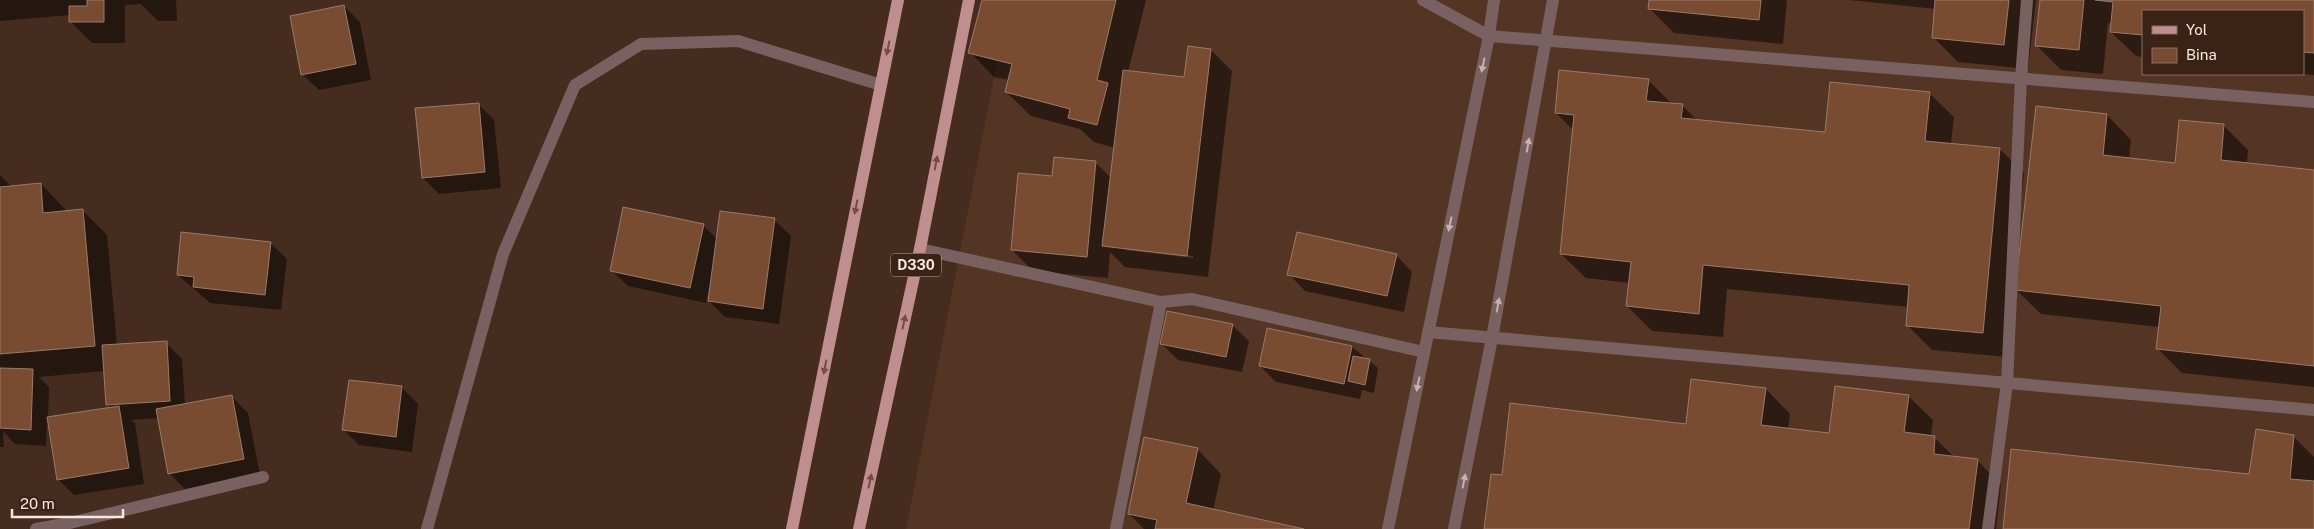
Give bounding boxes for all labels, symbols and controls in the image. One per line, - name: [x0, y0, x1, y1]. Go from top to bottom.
- legend: [2142, 10, 2304, 75]
- text: Yol: [2186, 21, 2207, 38]
- one-way arrow: [884, 40, 892, 56]
- text: Bina: [2186, 46, 2217, 63]
- one-way arrow: [1479, 58, 1487, 73]
- one-way arrow: [1524, 137, 1532, 152]
- one-way arrow: [933, 155, 941, 171]
- one-way arrow: [852, 200, 860, 216]
- one-way arrow: [1446, 217, 1454, 233]
- road number: D330: [891, 254, 941, 276]
- one-way arrow: [1495, 296, 1503, 312]
- one-way arrow: [900, 315, 908, 330]
- one-way arrow: [820, 359, 828, 375]
- one-way arrow: [1414, 376, 1422, 391]
- one-way arrow: [866, 473, 874, 489]
- one-way arrow: [1460, 473, 1468, 489]
- scale bar: [12, 486, 124, 518]
- text: 20 m: [20, 495, 55, 512]

